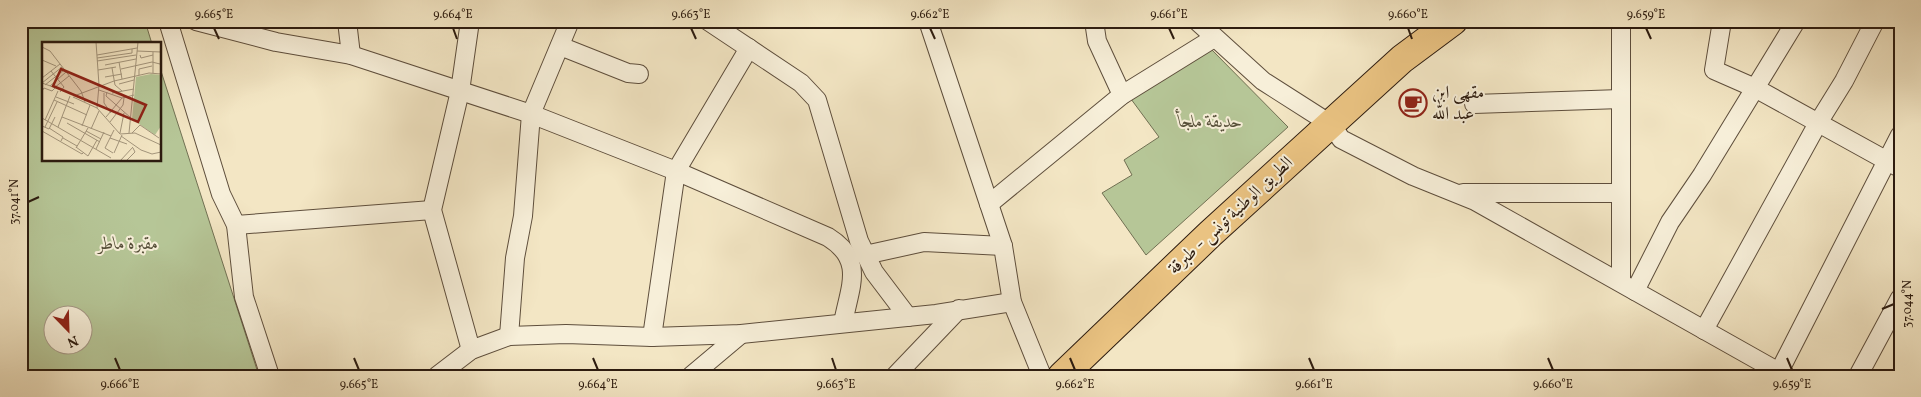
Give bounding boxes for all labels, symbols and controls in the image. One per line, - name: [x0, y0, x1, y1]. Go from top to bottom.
- text: 9.665°E: [195, 7, 233, 23]
- text: 9.664°E: [433, 7, 473, 23]
- text: 9.663°E: [672, 7, 710, 23]
- text: 9.662°E: [910, 7, 950, 23]
- text: 9.661°E: [1150, 7, 1188, 23]
- text: 9.660°E: [1388, 7, 1428, 23]
- text: 9.659°E: [1627, 7, 1665, 23]
- inset map: [42, 42, 161, 161]
- place label: مقهى ابن عبد الله: [1432, 81, 1484, 127]
- cafe icon: مقهى ابن عبد الله: [1398, 88, 1428, 118]
- park label: حديقة ملجأ: [1174, 108, 1243, 135]
- street label: الطريق الوطنية تونس - طبرقة: [1163, 151, 1299, 281]
- text: 37.041°N: [7, 179, 23, 225]
- park label: مقبرة ماطر: [96, 232, 159, 257]
- text: 37.044°N: [1900, 280, 1916, 328]
- north arrow: [42, 304, 92, 354]
- text: N: [64, 330, 81, 351]
- text: 9.666°E: [101, 377, 139, 393]
- text: 9.665°E: [340, 377, 378, 393]
- text: 9.664°E: [578, 377, 618, 393]
- text: 9.663°E: [817, 377, 855, 393]
- text: 9.662°E: [1055, 377, 1095, 393]
- text: 9.661°E: [1295, 377, 1333, 393]
- text: 9.660°E: [1533, 377, 1573, 393]
- text: 9.659°E: [1773, 377, 1811, 393]

